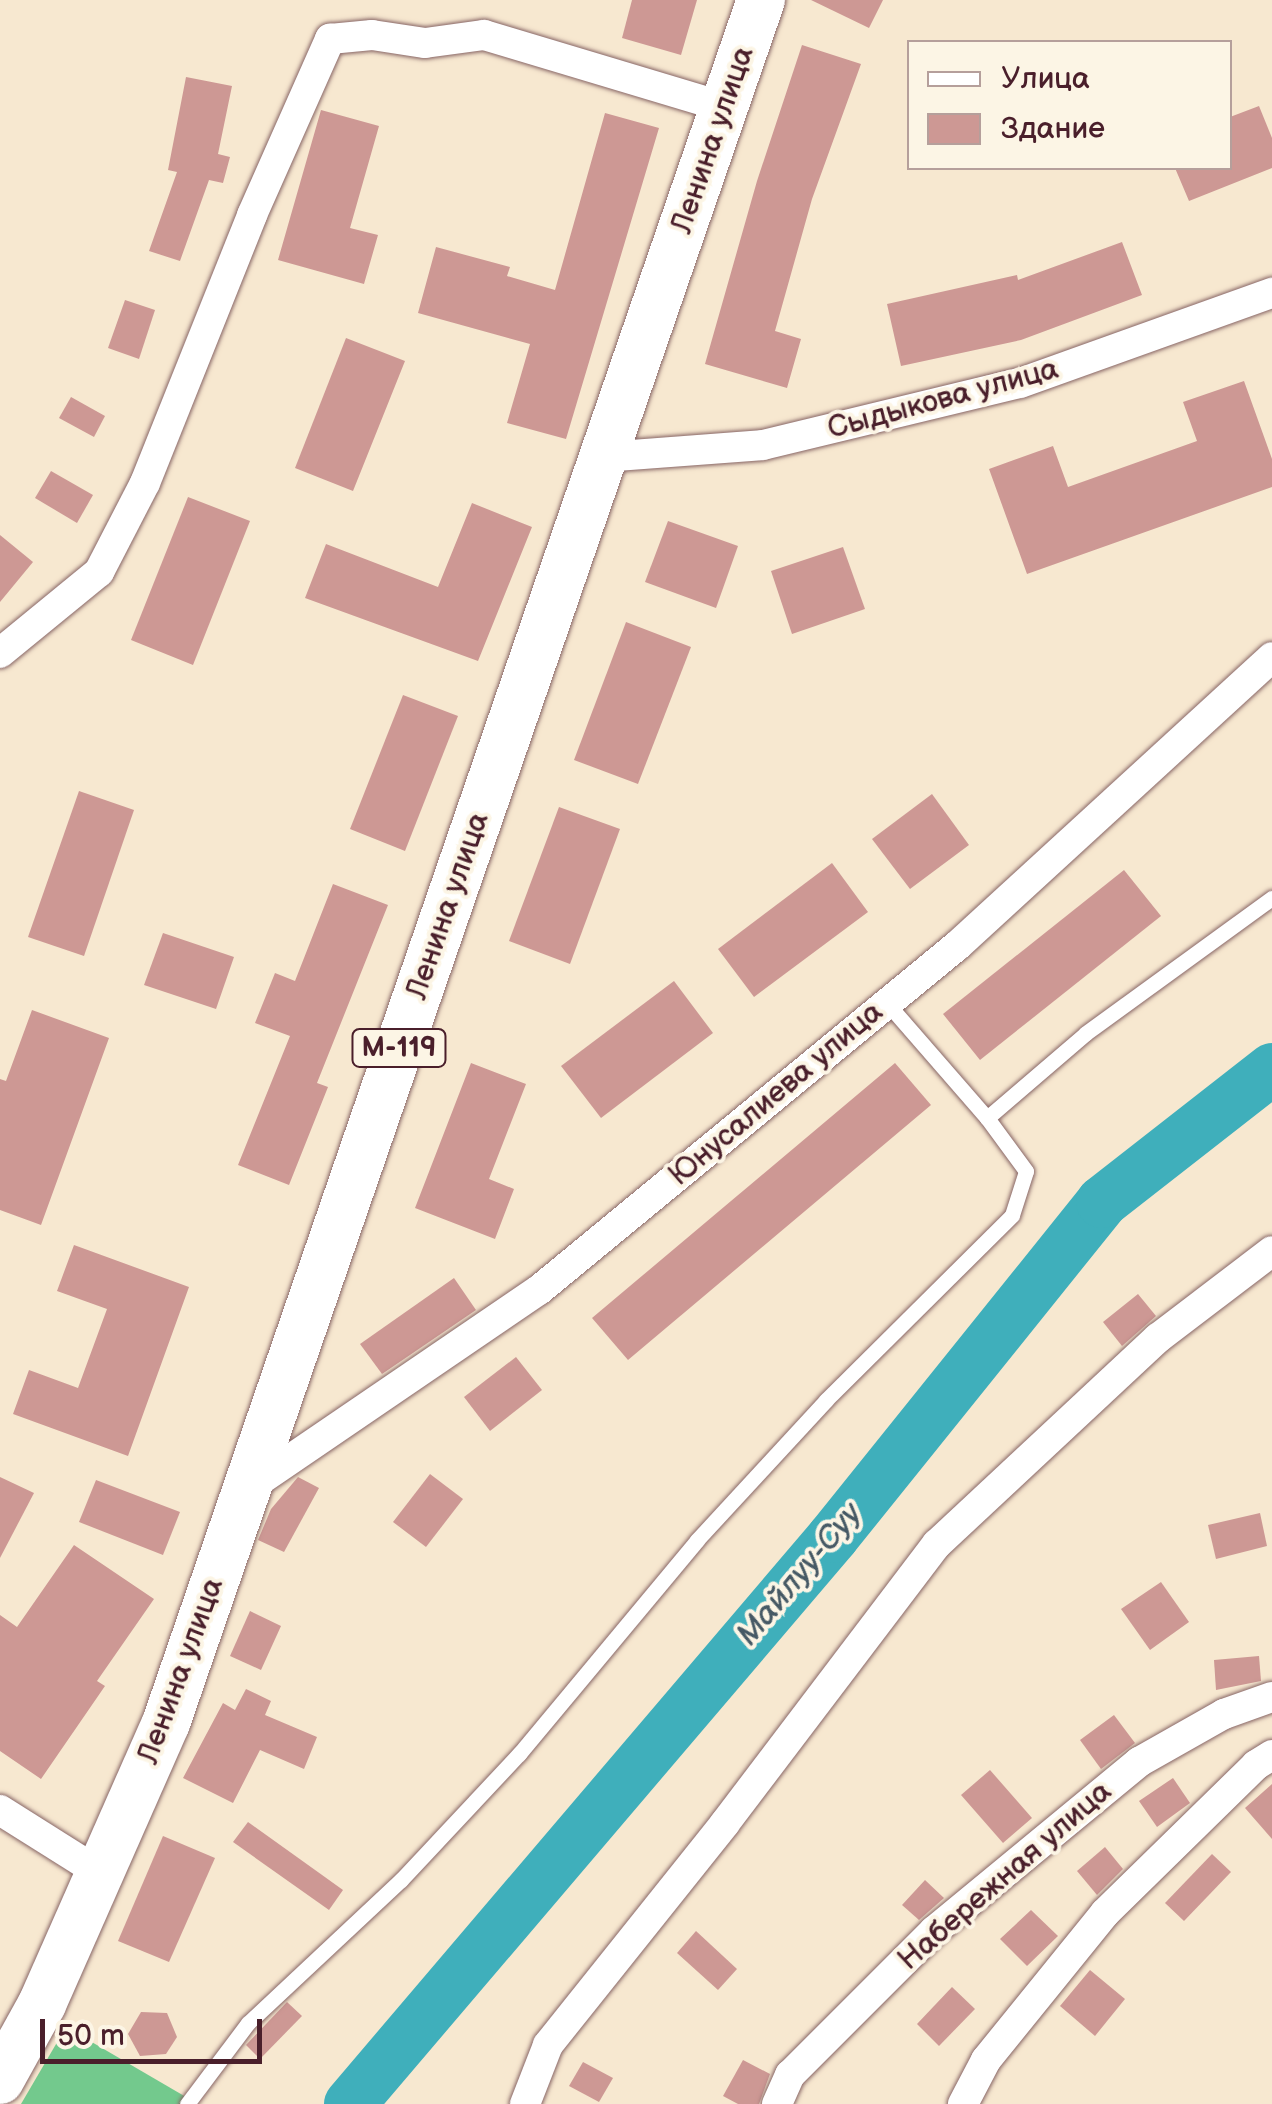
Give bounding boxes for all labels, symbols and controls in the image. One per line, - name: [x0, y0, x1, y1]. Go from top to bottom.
- legend: [907, 40, 1232, 170]
- street label: Ленина улица: [664, 42, 762, 238]
- text: Улица: [1001, 61, 1090, 97]
- text: Здание: [1001, 111, 1105, 147]
- street label: Сыдыкова улица: [824, 351, 1062, 447]
- street label: Ленина улица: [399, 808, 497, 1004]
- street label: Юнусалиева улица: [662, 994, 890, 1194]
- road number: М-119: [349, 1025, 449, 1071]
- water label: Майлуу-Суу: [729, 1496, 871, 1654]
- street label: Ленина улица: [131, 1573, 231, 1769]
- street label: Набережная улица: [891, 1774, 1119, 1978]
- scale bar: [45, 1999, 268, 2061]
- text: 50 m: [57, 2018, 125, 2054]

